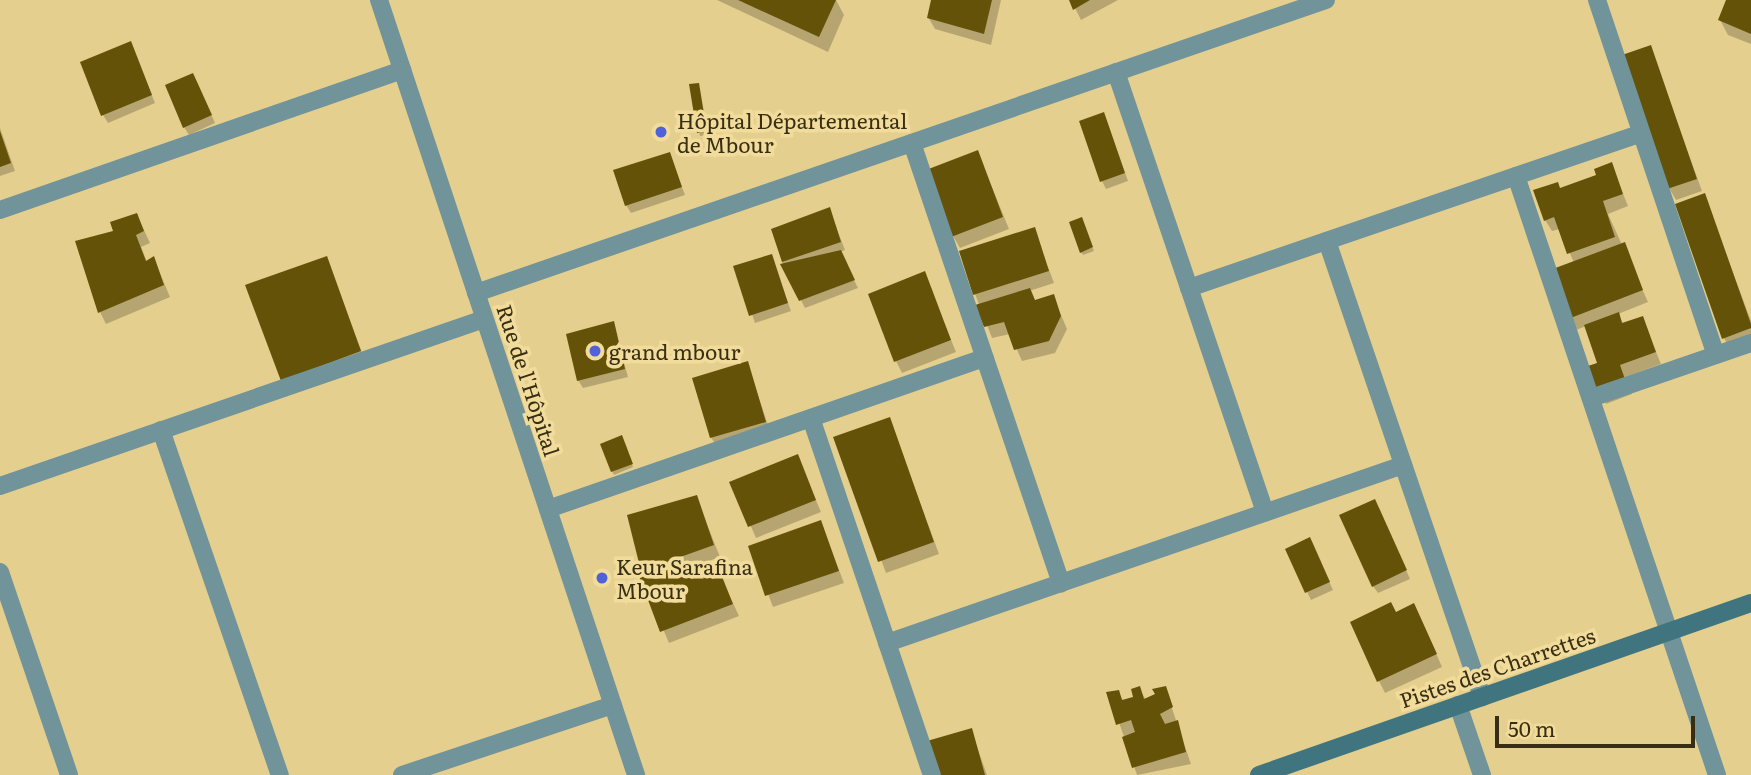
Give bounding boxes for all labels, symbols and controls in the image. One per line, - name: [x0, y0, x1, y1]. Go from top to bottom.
- place label: Hôpital Départemental de Mbour: [677, 107, 907, 157]
- marker: Hôpital Départemental de Mbour: [651, 122, 671, 142]
- street label: Rue de l'Hôpital: [493, 301, 565, 459]
- place label: grand mbour: [609, 338, 741, 364]
- marker: grand mbour: [587, 343, 603, 359]
- place label: Keur Sarafina Mbour: [616, 553, 753, 603]
- marker: Keur Sarafina Mbour: [594, 570, 610, 586]
- street label: Pistes des Charrettes: [1396, 622, 1598, 712]
- scale bar: [1499, 702, 1698, 746]
- text: 50 m: [1508, 712, 1555, 743]

